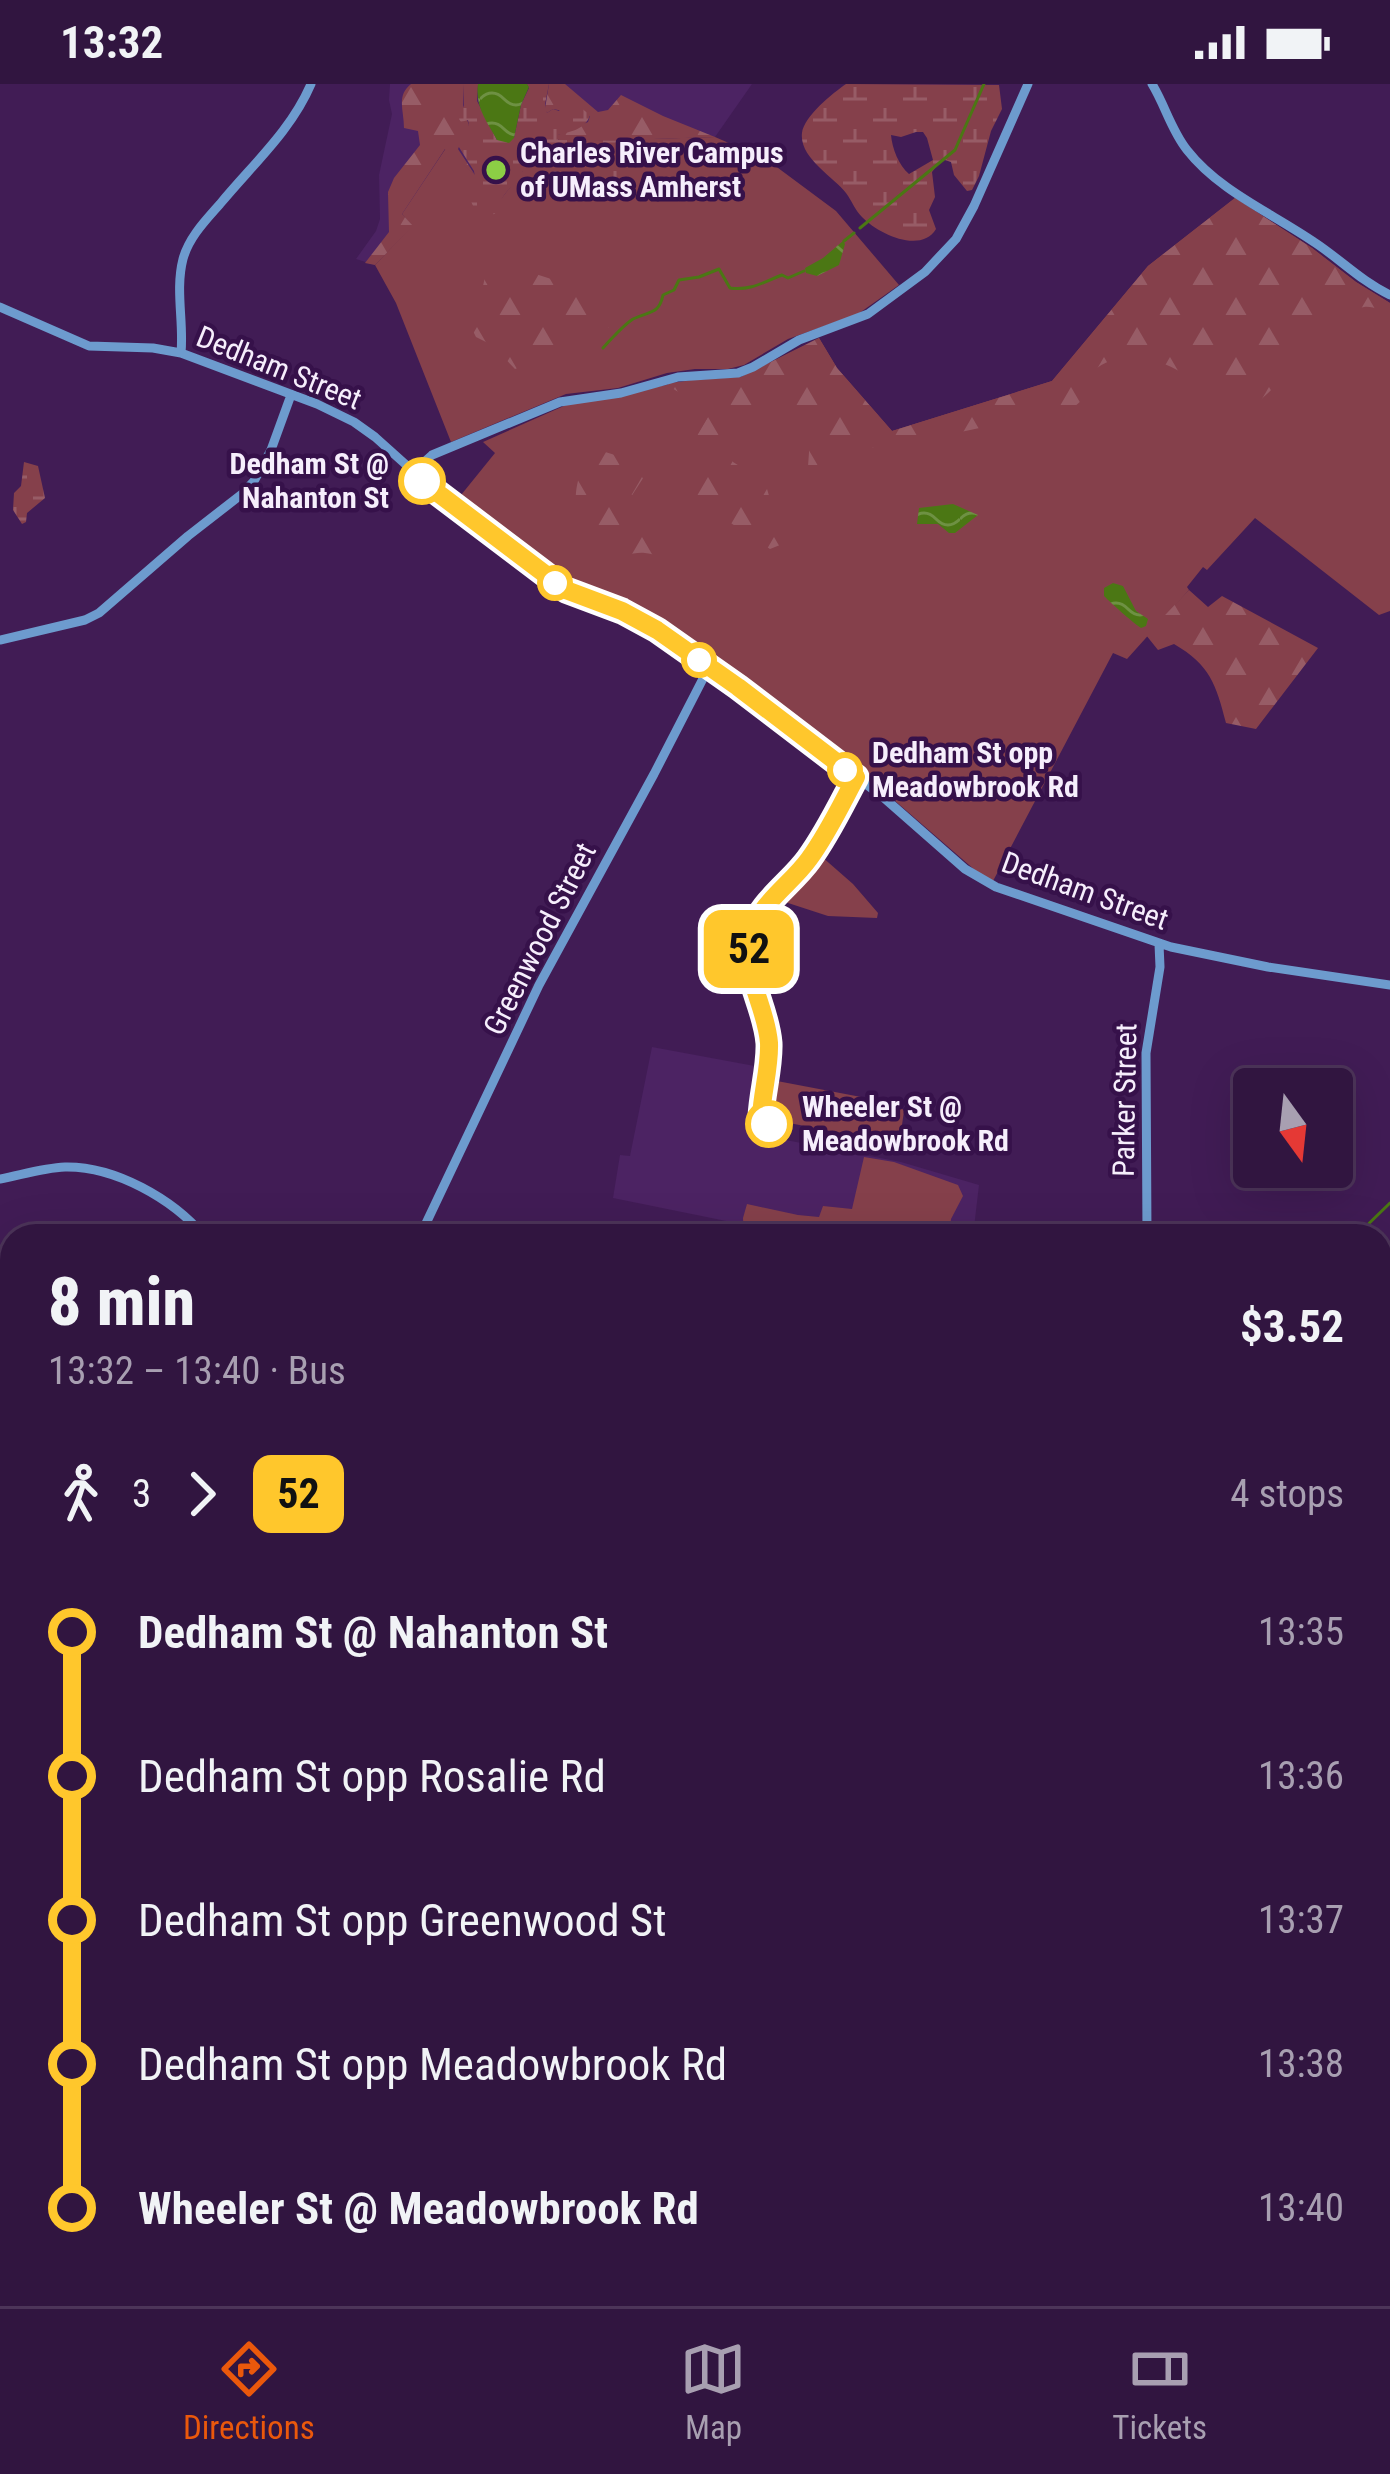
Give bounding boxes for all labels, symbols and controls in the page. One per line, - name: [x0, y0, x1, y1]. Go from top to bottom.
- text: 13:32: [60, 16, 163, 69]
- place label: Charles River Campus of UMass Amherst: [520, 135, 784, 204]
- marker: Charles River Campus of UMass Amherst: [483, 157, 509, 183]
- street label: Dedham Street: [192, 319, 367, 416]
- place label: Dedham St @ Nahanton St: [229, 446, 389, 515]
- marker: Dedham St @ Nahanton St: [400, 459, 444, 503]
- unlabelled marker: [539, 567, 571, 599]
- unlabelled marker: [683, 644, 715, 676]
- place label: Dedham St opp Meadowbrook Rd: [872, 735, 1079, 804]
- marker: Dedham St opp Meadowbrook Rd: [829, 754, 861, 786]
- street label: Greenwood Street: [476, 837, 603, 1041]
- street label: Dedham Street: [997, 844, 1173, 937]
- line badge: 52: [695, 910, 803, 988]
- text: 52: [728, 924, 770, 973]
- street label: Parker Street: [1106, 1023, 1143, 1177]
- north arrow: [1233, 1068, 1353, 1188]
- map controls: [1233, 1068, 1353, 1188]
- place label: Wheeler St @ Meadowbrook Rd: [802, 1089, 1009, 1158]
- marker: Wheeler St @ Meadowbrook Rd: [747, 1102, 791, 1146]
- text: 8 min: [48, 1264, 195, 1341]
- text: $3.52: [1240, 1300, 1344, 1353]
- text: 13:32 – 13:40 · Bus: [48, 1348, 346, 1394]
- icon: walk: [48, 1461, 114, 1527]
- icon: forward: [169, 1461, 235, 1527]
- text: 52: [277, 1469, 320, 1518]
- text: 3: [132, 1471, 151, 1517]
- text: 4 stops: [1230, 1471, 1344, 1517]
- text: Dedham St @ Nahanton St: [138, 1606, 608, 1659]
- text: 13:35: [1258, 1609, 1344, 1655]
- text: Dedham St opp Rosalie Rd: [138, 1750, 606, 1803]
- text: 13:36: [1258, 1753, 1344, 1799]
- text: Dedham St opp Greenwood St: [138, 1894, 666, 1947]
- text: 13:37: [1258, 1897, 1344, 1943]
- text: Dedham St opp Meadowbrook Rd: [138, 2038, 727, 2091]
- text: 13:38: [1258, 2041, 1344, 2087]
- text: Wheeler St @ Meadowbrook Rd: [138, 2182, 699, 2235]
- text: 13:40: [1258, 2185, 1344, 2231]
- tab: Directions: [183, 2336, 315, 2447]
- tab: Map: [680, 2336, 746, 2447]
- tab: Tickets: [1112, 2336, 1207, 2447]

